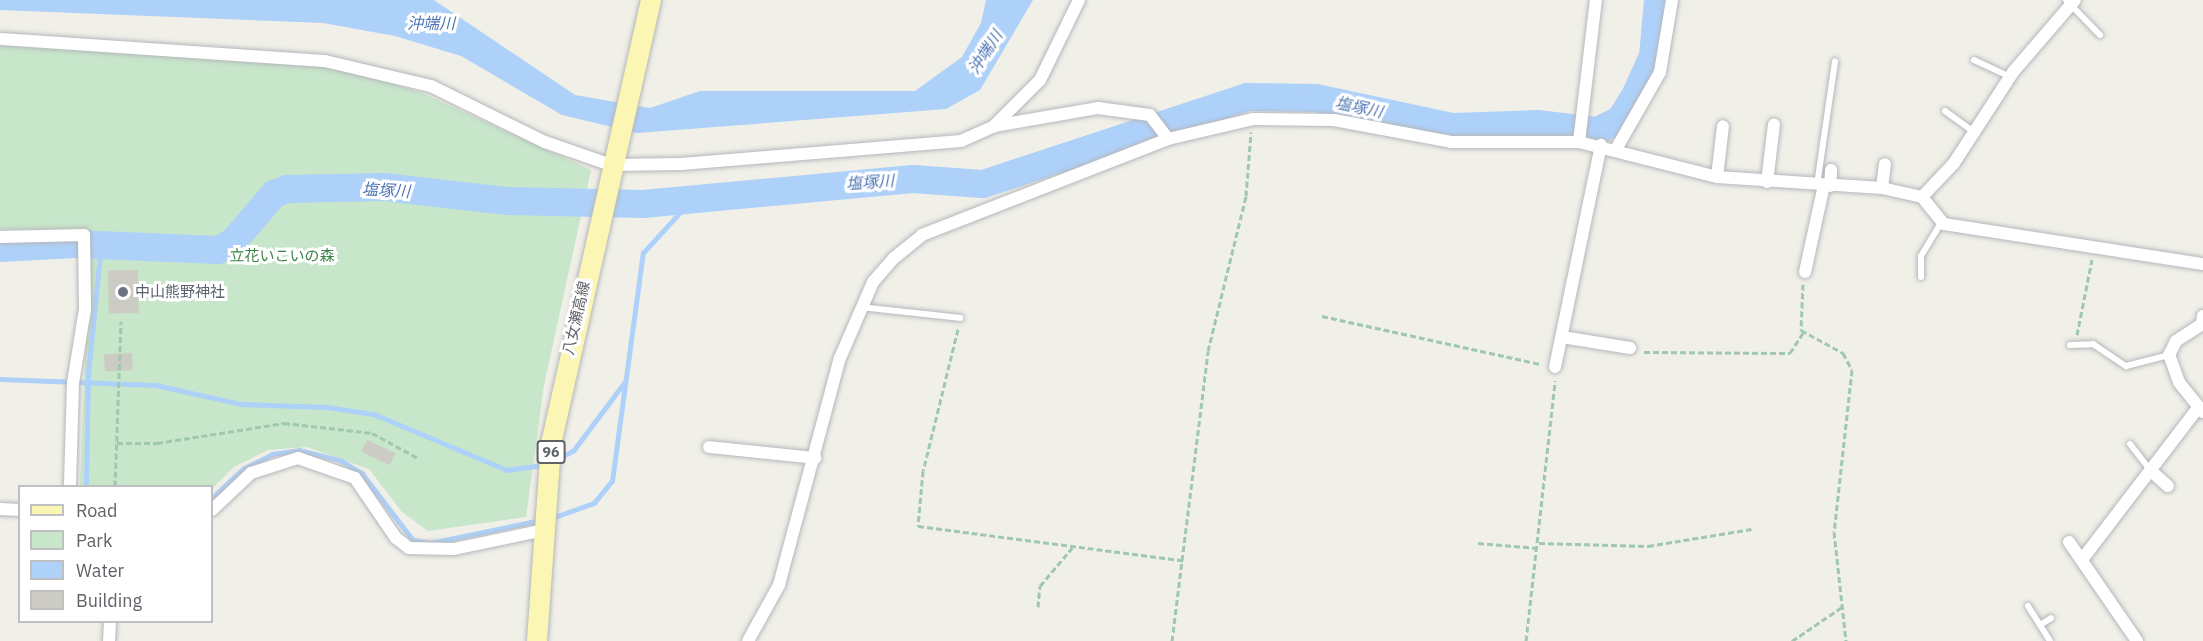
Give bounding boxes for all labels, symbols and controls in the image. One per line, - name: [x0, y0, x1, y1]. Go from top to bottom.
- water label: 沖端川: [407, 13, 455, 33]
- water label: 沖端川: [964, 27, 1006, 77]
- water label: 塩塚川: [1334, 93, 1384, 121]
- water label: 塩塚川: [845, 171, 895, 193]
- water label: 塩塚川: [362, 179, 410, 201]
- park label: 立花いこいの森: [230, 247, 334, 265]
- street label: 八女瀬高線: [559, 279, 593, 357]
- place label: 中山熊野神社: [135, 283, 225, 301]
- marker: 中山熊野神社: [116, 285, 130, 299]
- road number: 96: [536, 441, 566, 463]
- legend: [18, 485, 213, 623]
- text: Road: [76, 499, 117, 522]
- text: Park: [76, 529, 112, 552]
- text: Water: [76, 559, 124, 582]
- text: Building: [76, 589, 142, 612]

